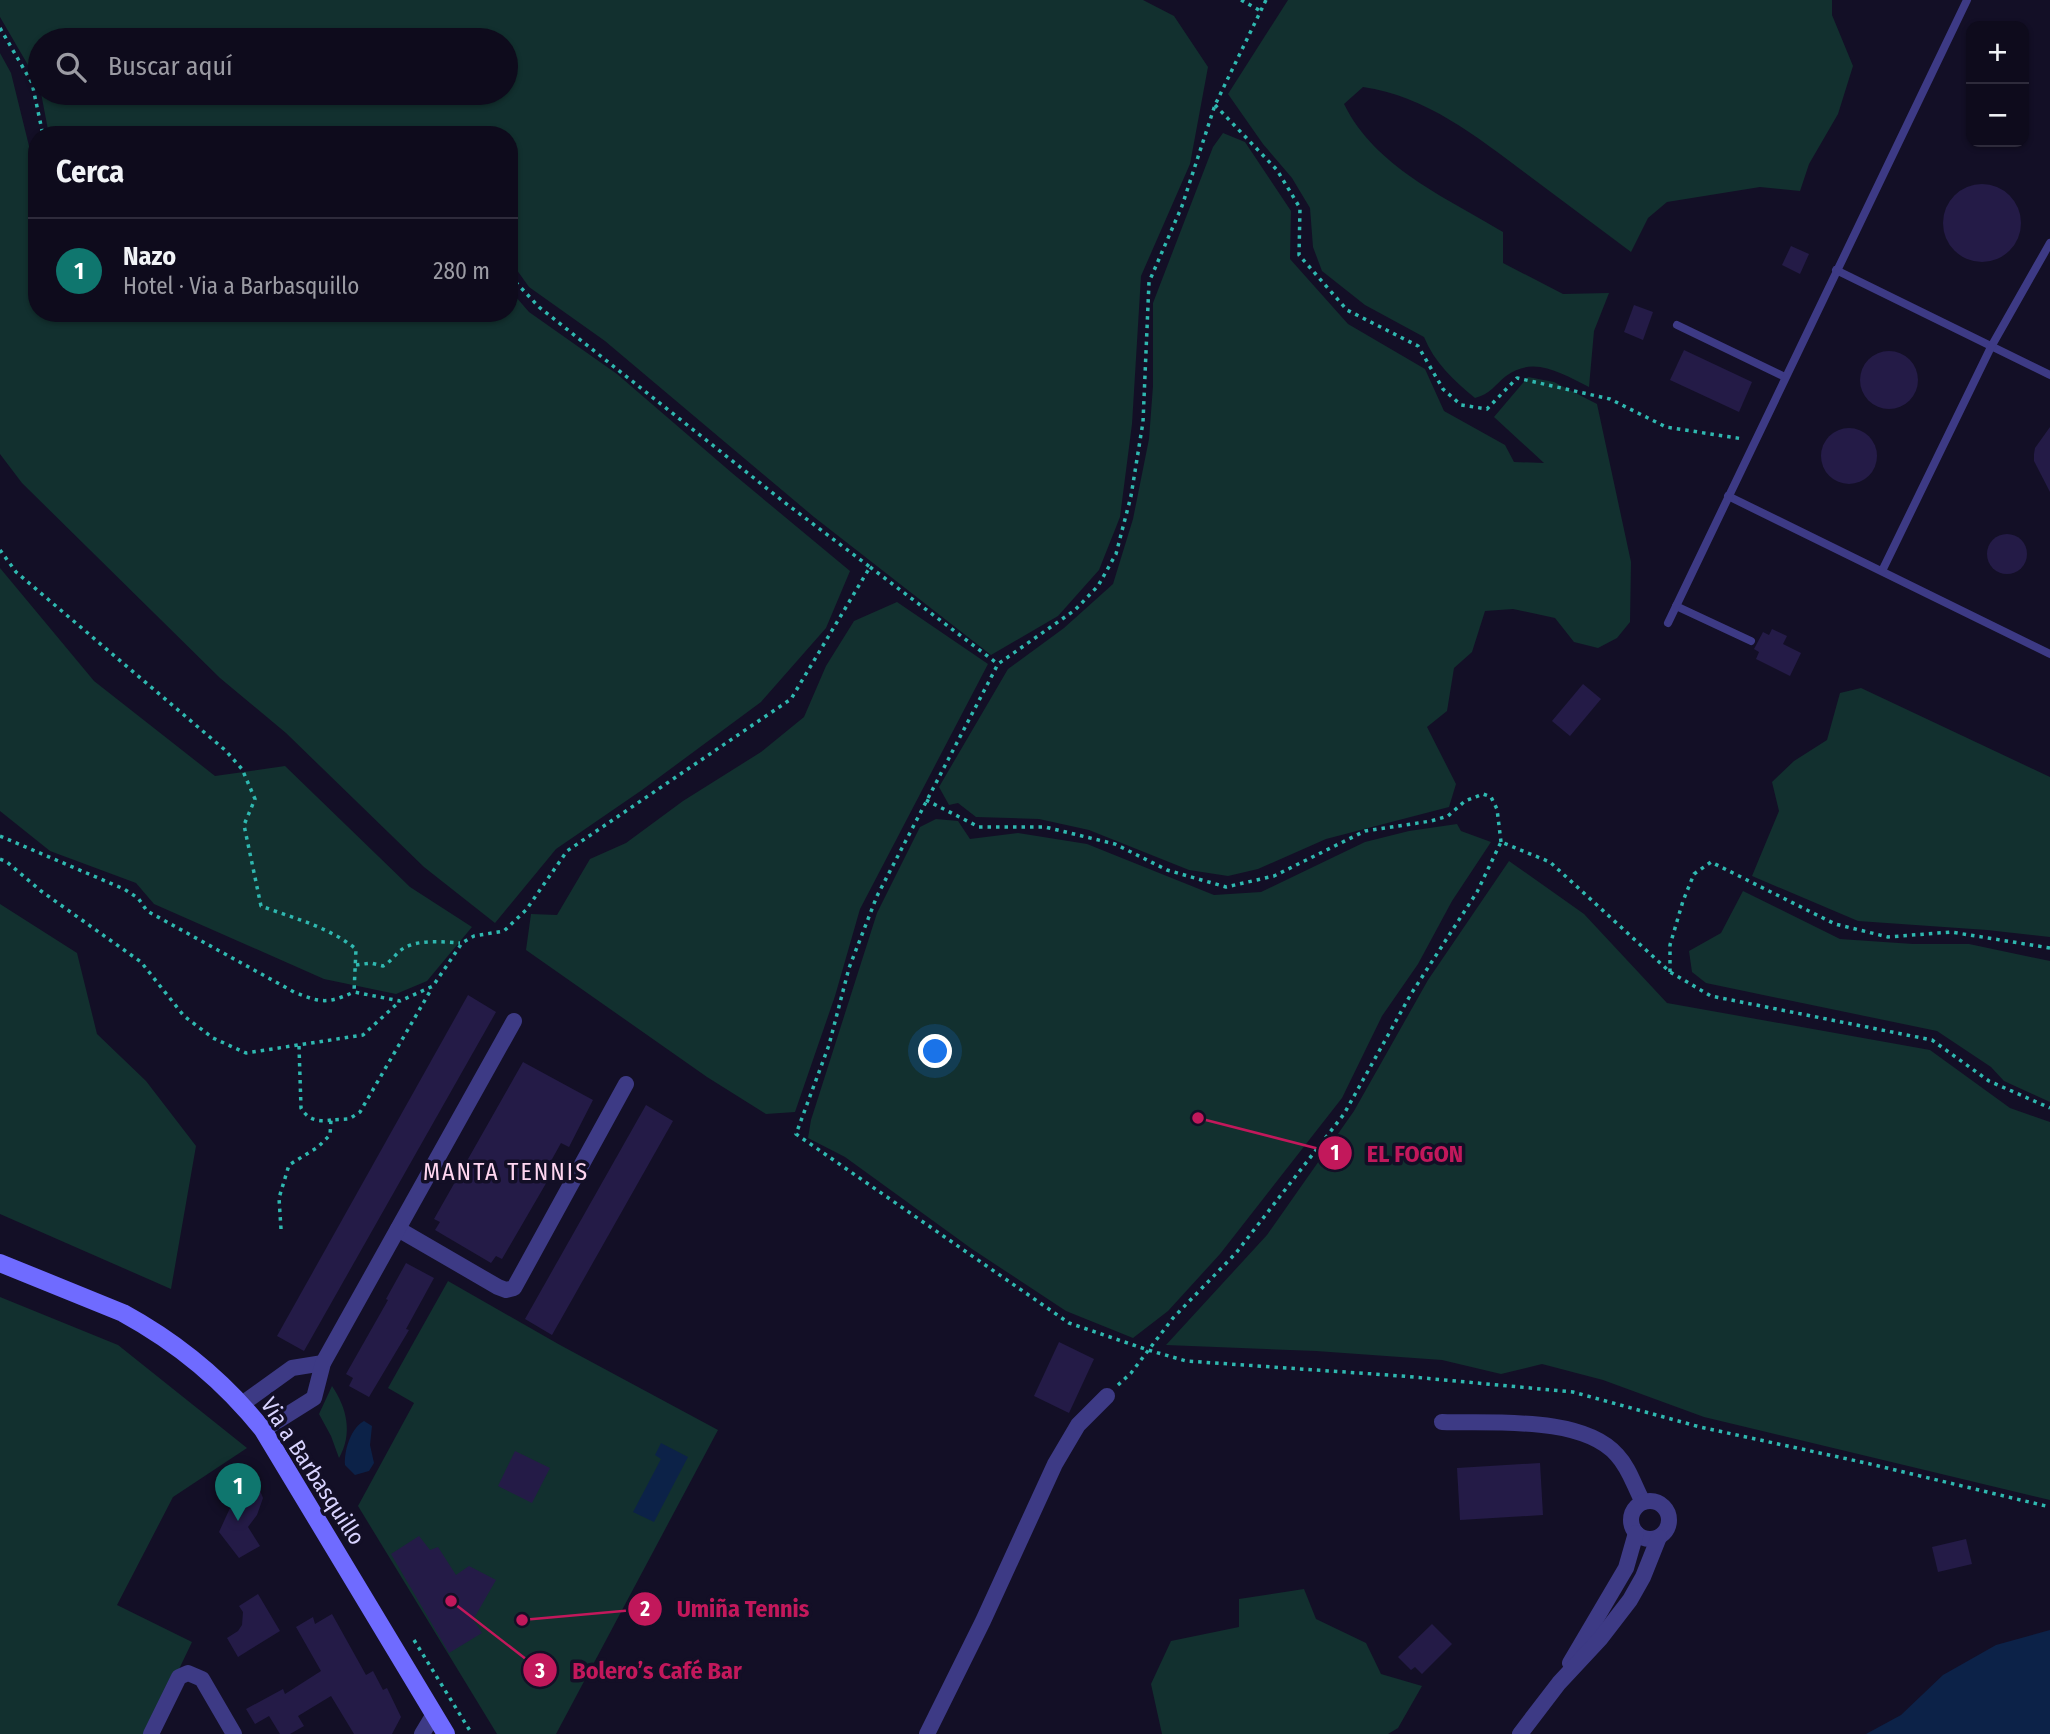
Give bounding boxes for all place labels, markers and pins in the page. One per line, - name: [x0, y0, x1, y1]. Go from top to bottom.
- callout: EL FOGON: [1317, 1131, 1477, 1176]
- pin: 1: [215, 1463, 261, 1521]
- callout: Umiña Tennis: [628, 1586, 823, 1631]
- callout: Bolero’s Café Bar: [523, 1648, 755, 1693]

